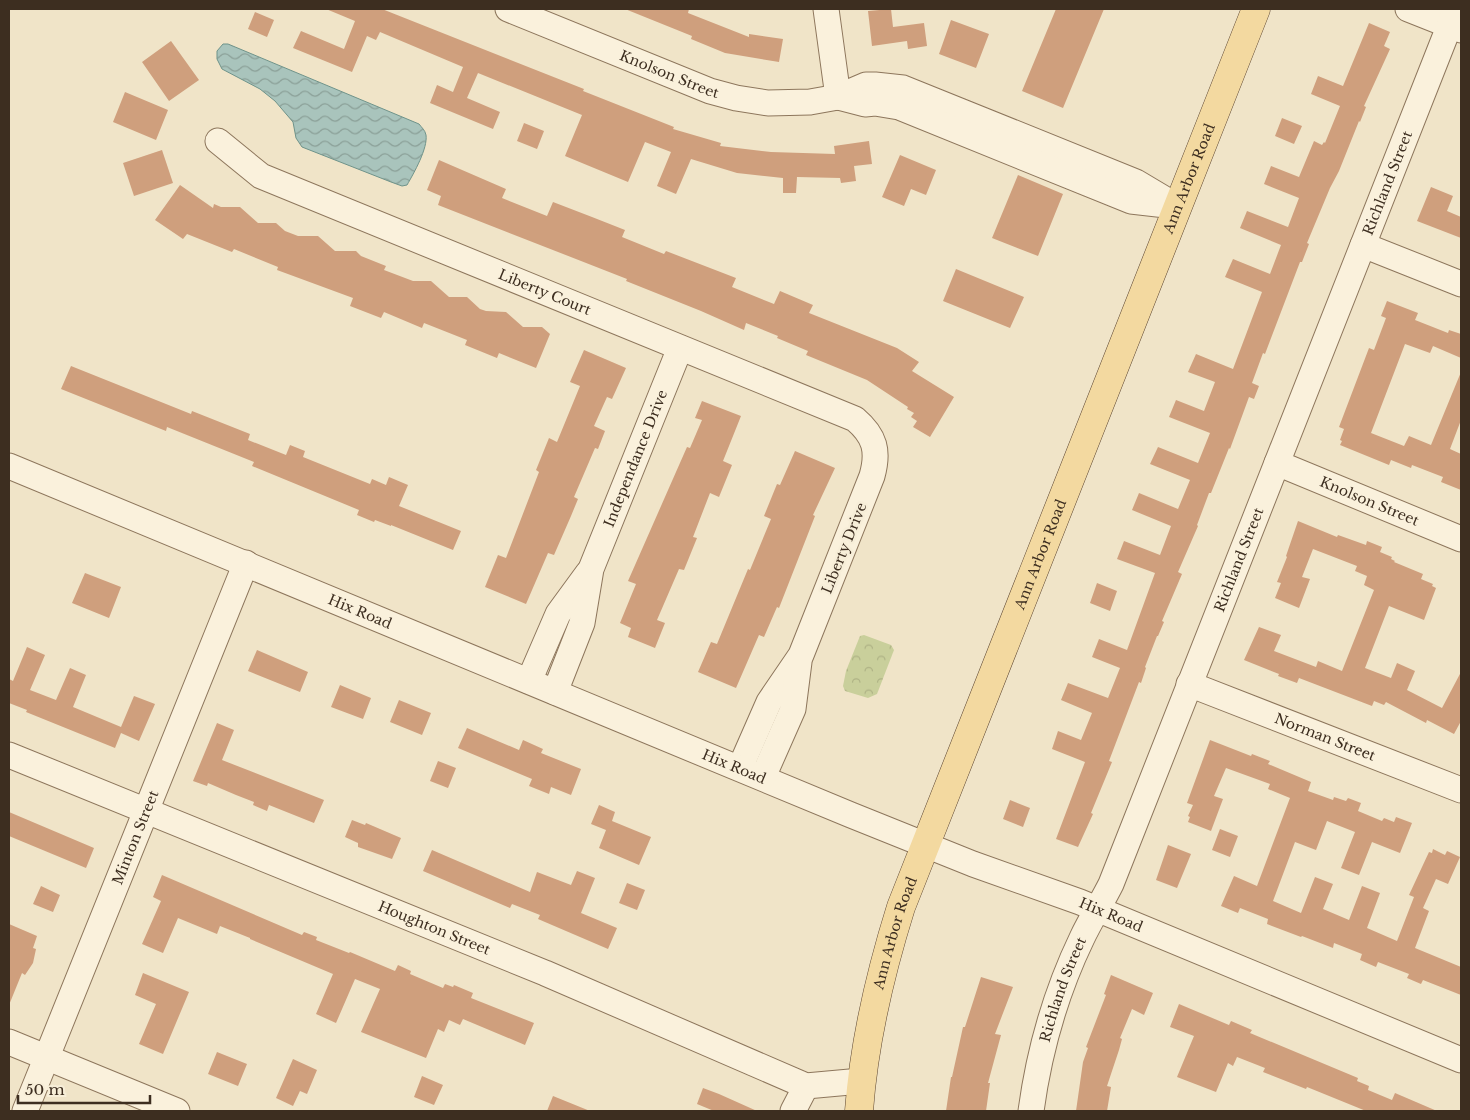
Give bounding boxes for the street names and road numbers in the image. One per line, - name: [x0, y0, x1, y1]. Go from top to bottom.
- street label: Knolson Street: [617, 46, 722, 102]
- street label: Ann Arbor Road: [1159, 120, 1219, 237]
- street label: Richland Street: [1359, 127, 1416, 238]
- street label: Liberty Court: [496, 265, 594, 319]
- street label: Independance Drive: [600, 387, 671, 530]
- street label: Knolson Street: [1317, 473, 1422, 530]
- street label: Ann Arbor Road: [1010, 496, 1071, 613]
- street label: Liberty Drive: [818, 500, 870, 596]
- street label: Richland Street: [1210, 504, 1268, 614]
- street label: Hix Road: [325, 590, 395, 633]
- street label: Norman Street: [1272, 709, 1379, 765]
- street label: Hix Road: [700, 745, 769, 788]
- street label: Minton Street: [108, 787, 163, 887]
- street label: Ann Arbor Road: [869, 874, 921, 992]
- street label: Hix Road: [1076, 894, 1146, 936]
- street label: Houghton Street: [375, 897, 494, 959]
- street label: Richland Street: [1036, 933, 1091, 1044]

